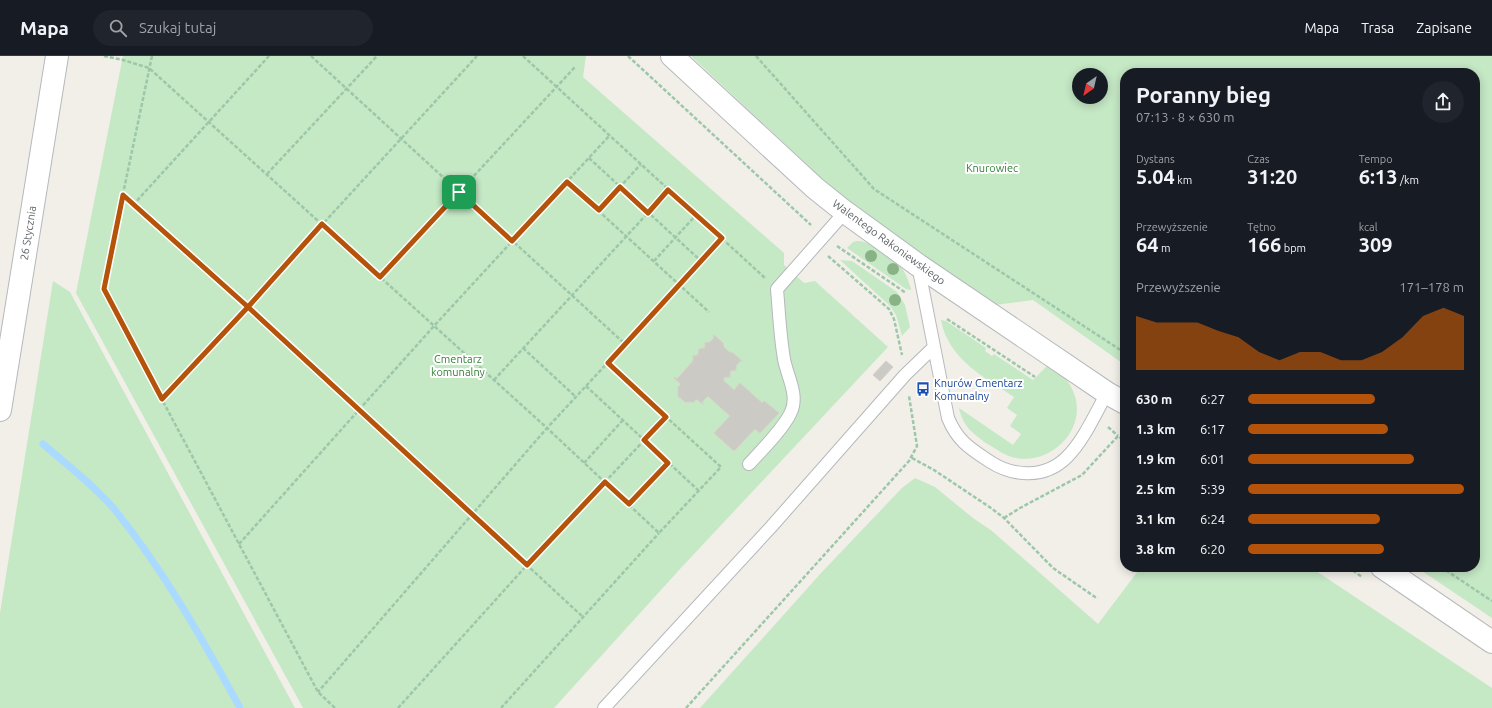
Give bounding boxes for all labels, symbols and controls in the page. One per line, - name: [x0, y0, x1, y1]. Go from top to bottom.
- search box: [93, 10, 373, 46]
- text: Mapa: [20, 17, 69, 39]
- icon: search: [107, 17, 129, 39]
- text: Szukaj tutaj: [139, 19, 216, 36]
- text: Mapa: [1304, 20, 1339, 36]
- text: Trasa: [1361, 20, 1394, 36]
- text: Zapisane: [1416, 20, 1472, 36]
- north arrow: [1072, 68, 1108, 104]
- map controls: [1072, 68, 1108, 104]
- button: share: [1422, 81, 1464, 123]
- text: Poranny bieg: [1136, 82, 1271, 107]
- text: 07:13 · 8 × 630 m: [1136, 110, 1235, 124]
- text: Dystans: [1136, 153, 1175, 165]
- text: Czas: [1247, 153, 1270, 165]
- text: Tempo: [1359, 153, 1393, 165]
- park label: Knurowiec: [966, 162, 1018, 174]
- text: 5.04: [1136, 165, 1175, 188]
- text: 31:20: [1247, 165, 1297, 188]
- text: 6:13: [1359, 165, 1397, 188]
- text: km: [1175, 174, 1192, 186]
- text: /km: [1397, 174, 1419, 186]
- pin: [442, 175, 476, 209]
- icon: arrive: [448, 181, 470, 203]
- street label: Walentego Rakoniewskiego: [830, 197, 948, 287]
- street label: 26 Stycznia: [18, 205, 38, 261]
- text: Przewyższenie: [1136, 221, 1208, 233]
- text: Tętno: [1247, 221, 1276, 233]
- text: kcal: [1359, 221, 1378, 233]
- text: 64: [1136, 233, 1159, 256]
- text: 166: [1247, 233, 1281, 256]
- text: 309: [1359, 233, 1393, 256]
- text: m: [1159, 242, 1171, 254]
- text: bpm: [1281, 242, 1306, 254]
- text: Przewyższenie: [1136, 280, 1221, 294]
- text: 171–178 m: [1399, 280, 1464, 294]
- park label: Cmentarz komunalny: [431, 353, 486, 378]
- place label: Knurów Cmentarz Komunalny: [934, 377, 1023, 402]
- bus stop icon: Knurów Cmentarz Komunalny: [915, 381, 931, 397]
- text: 630 m: [1136, 392, 1172, 406]
- text: 6:27: [1200, 392, 1225, 406]
- text: 1.3 km: [1136, 422, 1175, 436]
- text: 6:17: [1200, 422, 1225, 436]
- text: 1.9 km: [1136, 452, 1175, 466]
- text: 6:01: [1200, 452, 1225, 466]
- text: 2.5 km: [1136, 482, 1175, 496]
- text: 5:39: [1200, 482, 1225, 496]
- text: 3.1 km: [1136, 512, 1175, 526]
- text: 6:24: [1200, 512, 1225, 526]
- text: 3.8 km: [1136, 542, 1175, 556]
- text: 6:20: [1200, 542, 1225, 556]

